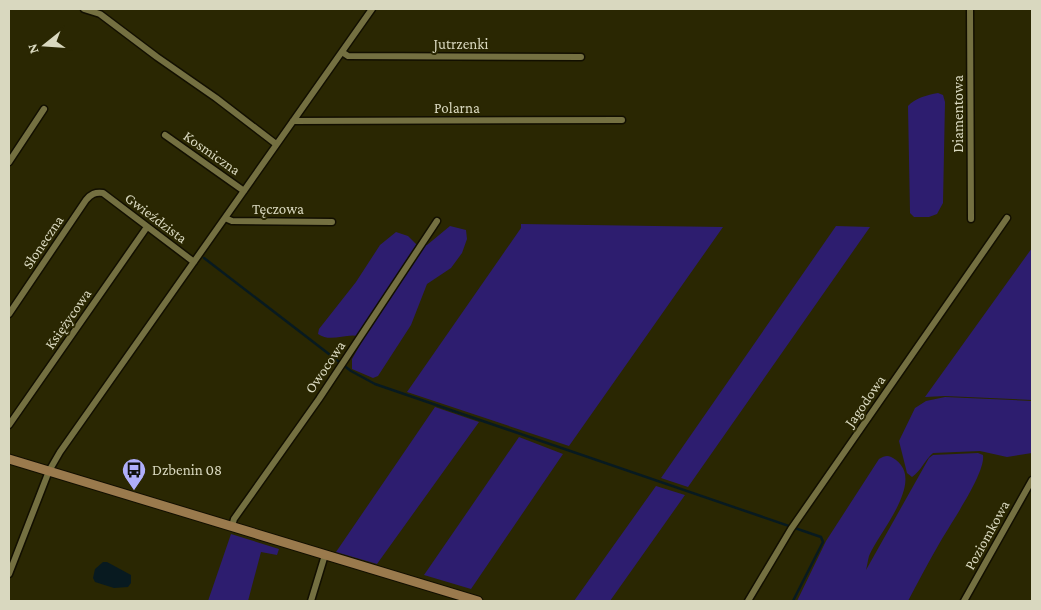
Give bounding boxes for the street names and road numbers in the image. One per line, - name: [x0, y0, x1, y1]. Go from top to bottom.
- street label: Jutrzenki: [432, 36, 488, 53]
- street label: Diamentowa: [950, 75, 966, 153]
- street label: Polarna: [434, 100, 480, 116]
- street label: Kosmiczna: [181, 128, 243, 178]
- street label: Gwieździsta: [122, 190, 190, 246]
- street label: Tęczowa: [252, 201, 304, 218]
- street label: Słoneczna: [19, 212, 67, 272]
- street label: Księżycowa: [42, 286, 95, 353]
- street label: Owocowa: [302, 338, 348, 396]
- street label: Jagodowa: [840, 372, 889, 432]
- street label: Poziomkowa: [961, 497, 1013, 572]

